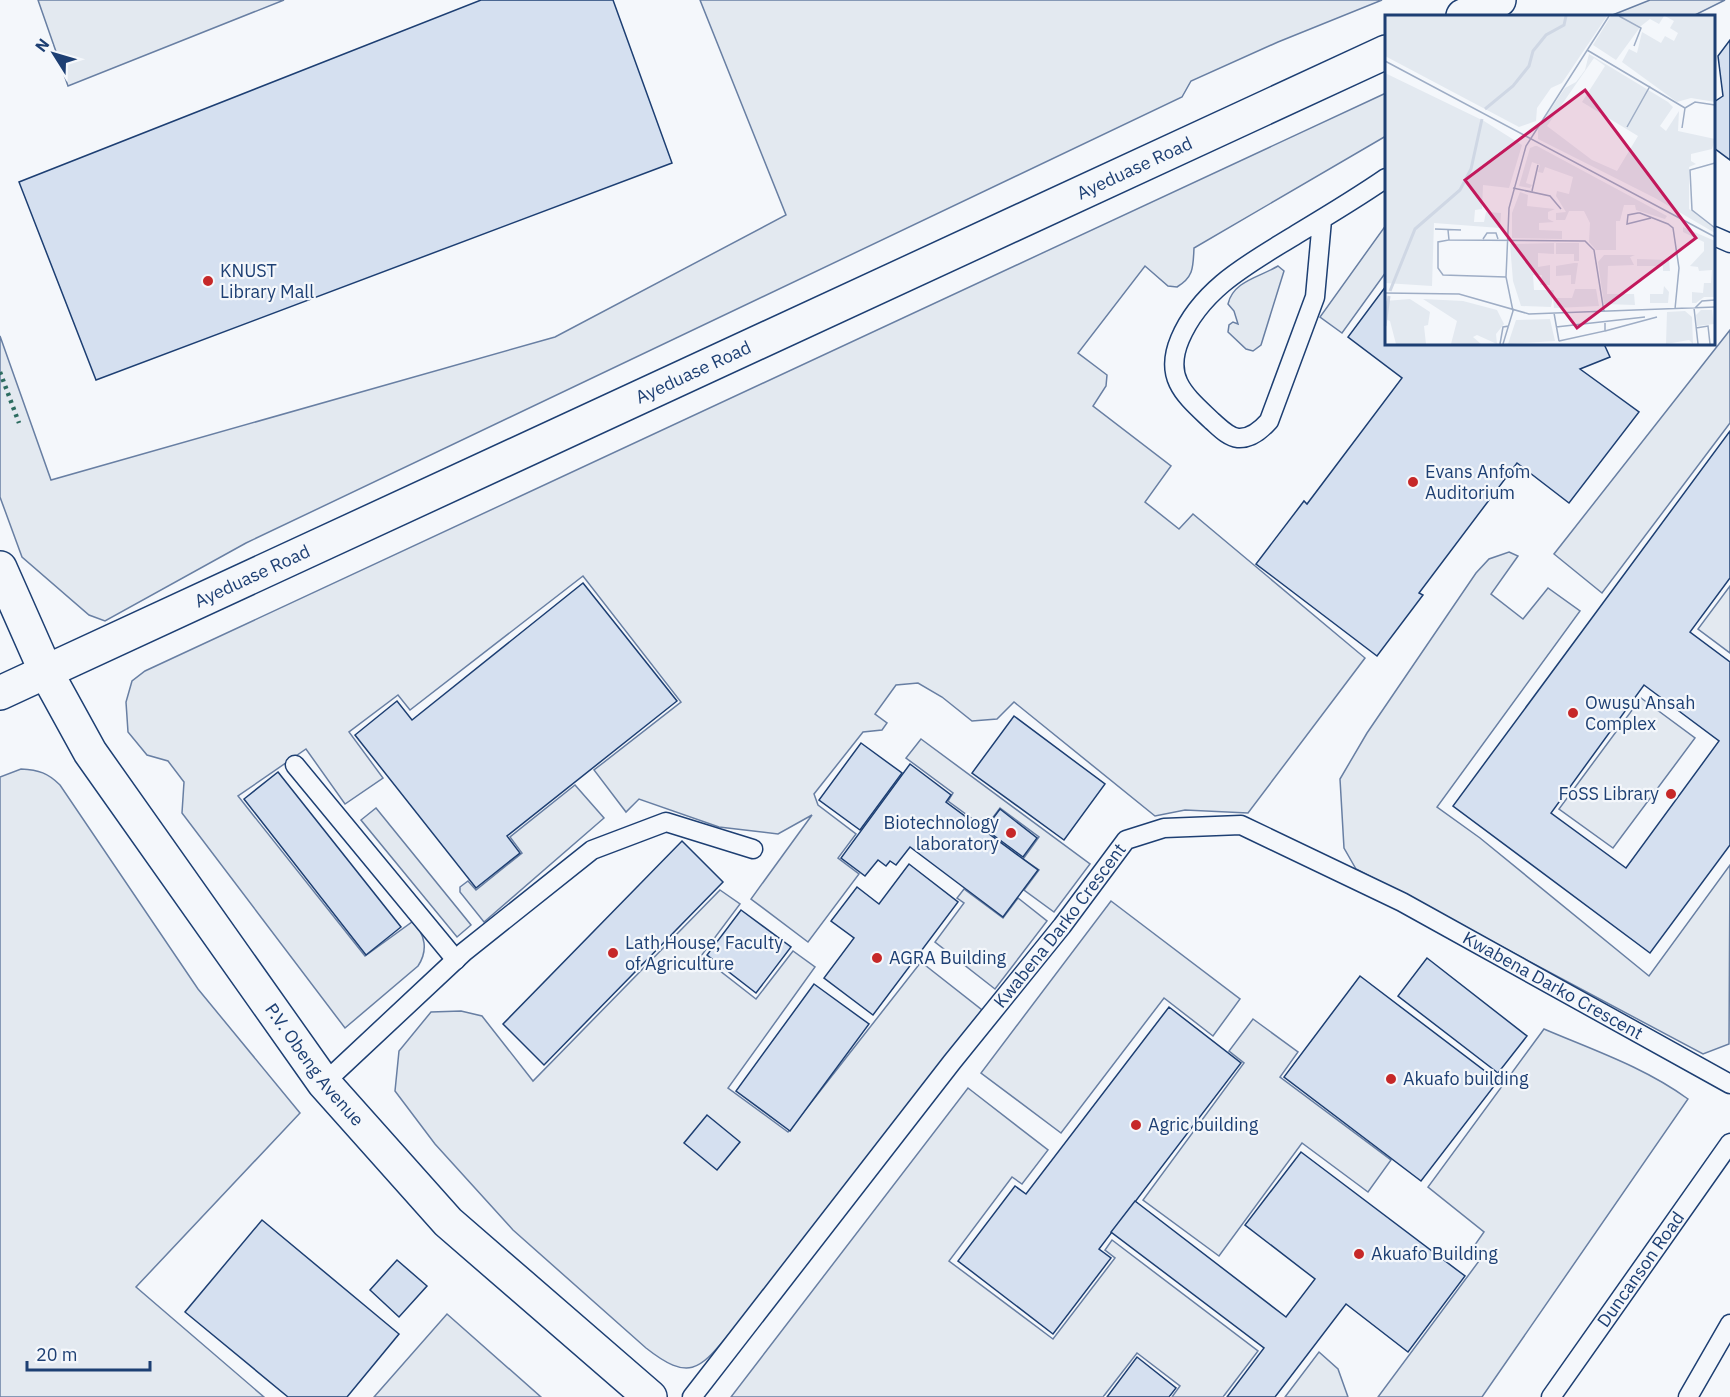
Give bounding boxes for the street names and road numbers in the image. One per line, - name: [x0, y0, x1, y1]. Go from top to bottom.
- street label: Ayeduase Road: [1073, 131, 1196, 204]
- street label: Ayeduase Road: [632, 335, 755, 408]
- street label: Ayeduase Road: [191, 539, 314, 612]
- street label: Kwabena Darko Crescent: [988, 838, 1131, 1012]
- street label: Kwabena Darko Crescent: [1459, 926, 1647, 1044]
- street label: P.V. Obeng Avenue: [260, 999, 369, 1131]
- street label: Duncanson Road: [1592, 1207, 1689, 1332]

